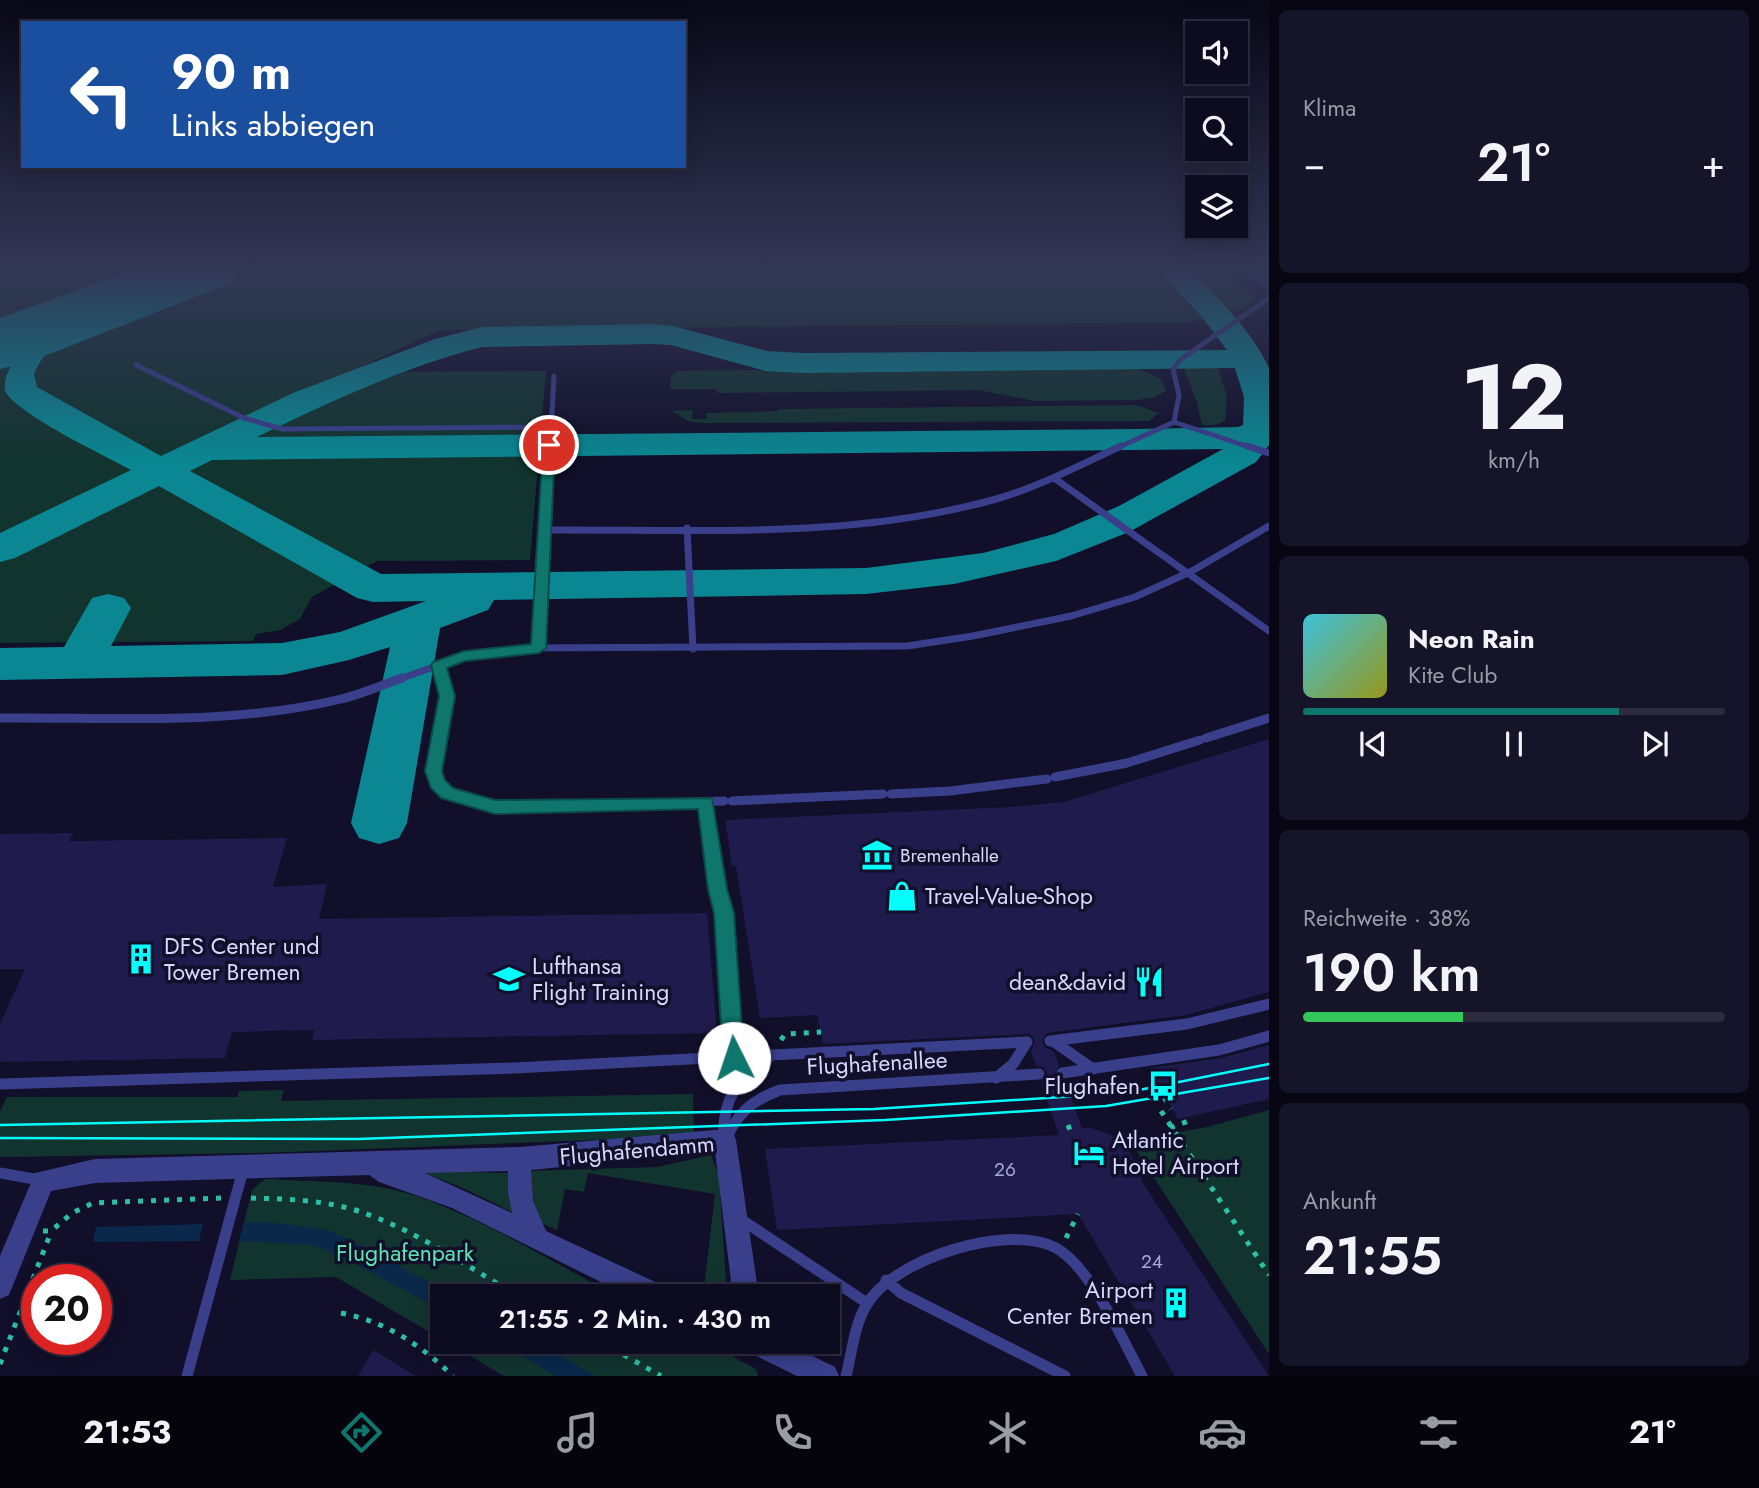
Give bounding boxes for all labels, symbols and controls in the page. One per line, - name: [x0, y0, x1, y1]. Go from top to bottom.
- map controls: [1185, 21, 1248, 238]
- button: sound: [1185, 21, 1248, 84]
- text: 90 m: [171, 37, 291, 107]
- icon: left: [56, 49, 147, 140]
- text: Klima: [1303, 91, 1356, 125]
- button: search: [1185, 98, 1248, 161]
- text: Links abbiegen: [171, 102, 375, 148]
- text: 21°: [1477, 125, 1550, 201]
- text: −: [1303, 136, 1325, 191]
- text: +: [1702, 136, 1725, 191]
- button: layers: [1185, 175, 1248, 238]
- text: 12: [1461, 332, 1567, 463]
- pin: [519, 415, 579, 475]
- icon: arrive: [530, 426, 568, 464]
- text: km/h: [1488, 443, 1540, 477]
- text: Neon Rain: [1408, 620, 1535, 658]
- text: Kite Club: [1408, 658, 1497, 692]
- icon: previous: [1354, 725, 1392, 763]
- icon: pause: [1495, 725, 1533, 763]
- icon: next: [1636, 725, 1674, 763]
- museum icon: Bremenhalle: [860, 838, 894, 872]
- place label: Bremenhalle: [900, 842, 999, 869]
- shop icon: Travel-Value-Shop: [885, 879, 919, 913]
- place label: Travel-Value-Shop: [925, 879, 1093, 913]
- text: Reichweite · 38%: [1303, 901, 1470, 935]
- place label: DFS Center und Tower Bremen: [164, 929, 320, 989]
- text: 190 km: [1303, 935, 1481, 1011]
- building icon: DFS Center und Tower Bremen: [124, 942, 158, 976]
- place label: Lufthansa Flight Training: [532, 949, 669, 1009]
- school or university icon: Lufthansa Flight Training: [492, 962, 526, 996]
- place label: dean&david: [1009, 965, 1126, 999]
- restaurant icon: dean&david: [1132, 965, 1166, 999]
- position arrow: [697, 1021, 771, 1095]
- street label: Flughafenallee: [806, 1042, 948, 1084]
- place label: Flughafen: [1044, 1069, 1140, 1103]
- bus stop icon: Flughafen: [1146, 1069, 1180, 1103]
- place label: Atlantic Hotel Airport: [1112, 1123, 1239, 1183]
- street label: Flughafendamm: [558, 1126, 716, 1174]
- hotel icon: Atlantic Hotel Airport: [1072, 1136, 1106, 1170]
- house number: 26: [994, 1156, 1016, 1183]
- text: Ankunft: [1303, 1184, 1376, 1218]
- text: 21:55: [1303, 1218, 1442, 1294]
- park label: Flughafenpark: [336, 1236, 475, 1270]
- house number: 24: [1141, 1248, 1163, 1275]
- speed limit sign: 20: [21, 1264, 112, 1355]
- place label: Airport Center Bremen: [1007, 1273, 1153, 1333]
- building icon: Airport Center Bremen: [1159, 1286, 1193, 1320]
- text: 21:55 · 2 Min. · 430 m: [499, 1300, 771, 1338]
- icon: directions: [337, 1408, 386, 1457]
- icon: music: [553, 1408, 602, 1457]
- icon: phone: [768, 1408, 817, 1457]
- icon: climate: [983, 1408, 1032, 1457]
- icon: car: [1198, 1408, 1247, 1457]
- icon: filters: [1414, 1408, 1463, 1457]
- text: 21:53: [83, 1409, 171, 1455]
- text: 21°: [1629, 1409, 1676, 1455]

